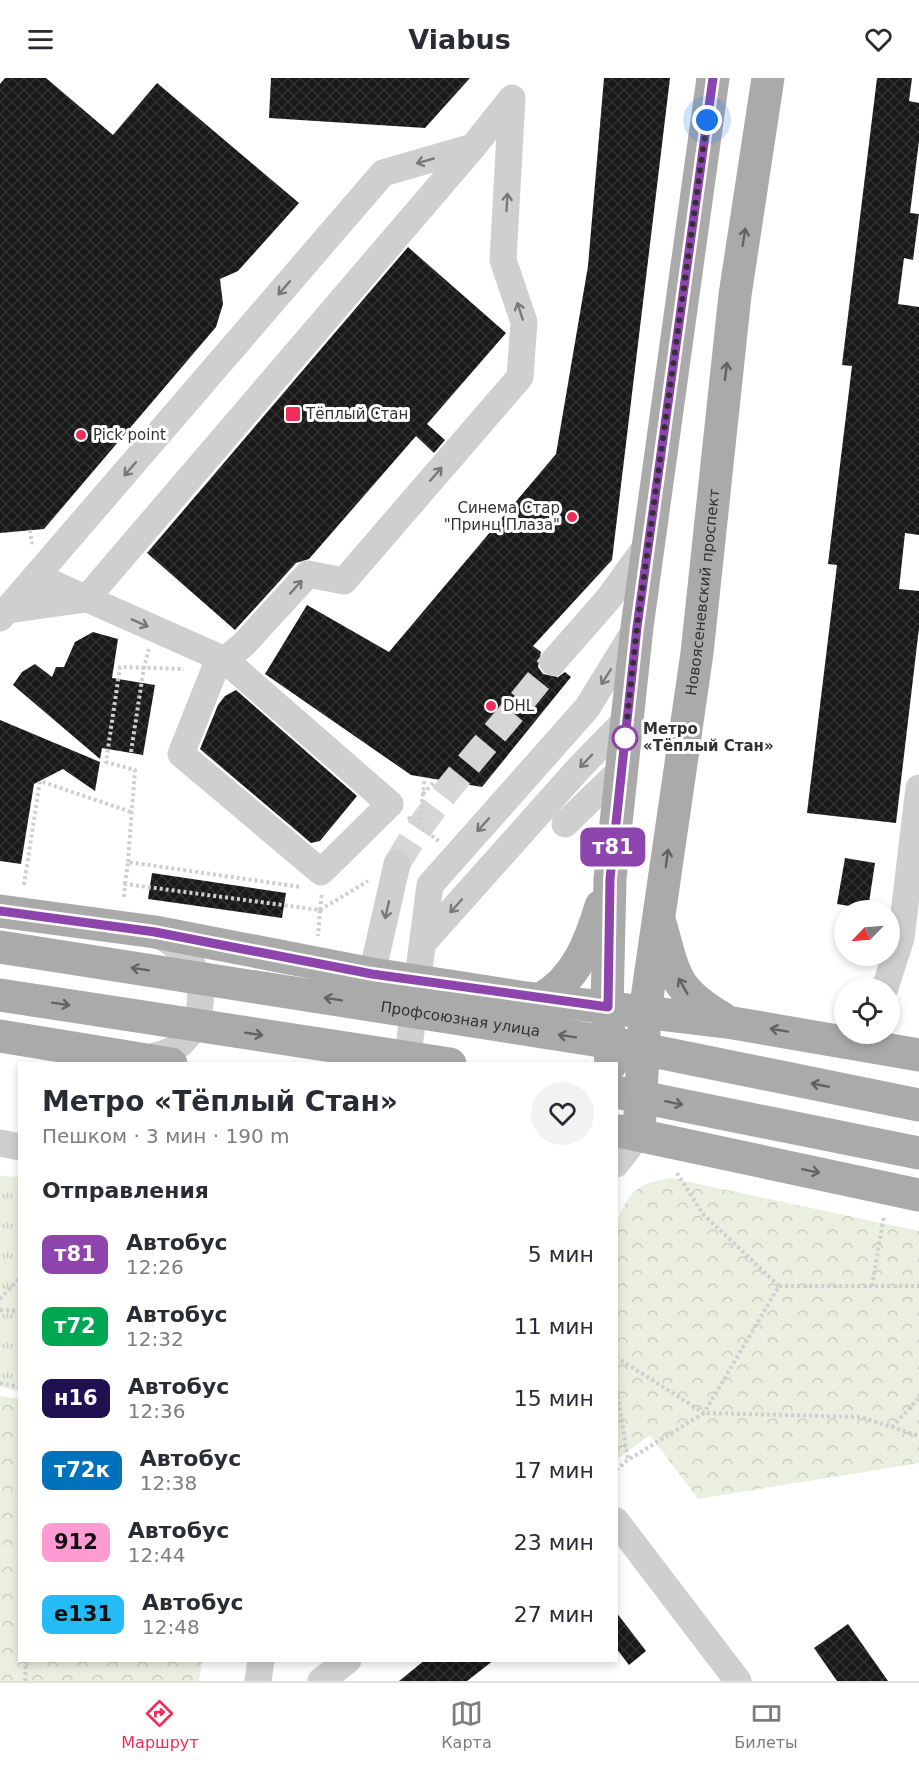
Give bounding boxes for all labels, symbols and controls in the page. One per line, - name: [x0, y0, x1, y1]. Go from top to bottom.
- icon: menu: [24, 23, 57, 56]
- icon: heart: [862, 23, 895, 56]
- text: Viabus: [408, 24, 511, 55]
- your location: [692, 105, 722, 135]
- one-way arrow: [415, 156, 434, 167]
- one-way arrow: [501, 192, 512, 212]
- one-way arrow: [738, 228, 749, 248]
- one-way arrow: [278, 280, 291, 296]
- one-way arrow: [514, 302, 525, 321]
- one-way arrow: [720, 362, 731, 382]
- marker: Тёплый Стан: [284, 405, 302, 423]
- place label: Тёплый Стан: [305, 405, 408, 423]
- place label: Pick point: [93, 426, 166, 444]
- marker: Pick point: [74, 428, 88, 442]
- one-way arrow: [124, 460, 138, 476]
- one-way arrow: [429, 467, 443, 482]
- street label: Новоясеневский проспект: [682, 488, 723, 697]
- place label: Синема Стар "Принц Плаза": [444, 499, 560, 534]
- marker: Синема Стар "Принц Плаза": [565, 510, 579, 524]
- one-way arrow: [289, 580, 303, 595]
- one-way arrow: [130, 617, 148, 629]
- one-way arrow: [600, 668, 612, 685]
- place label: DHL: [503, 697, 535, 715]
- marker: DHL: [484, 699, 498, 713]
- place label: Метро «Тёплый Стан»: [643, 720, 774, 755]
- marker: Метро «Тёплый Стан»: [612, 725, 638, 751]
- one-way arrow: [579, 753, 594, 768]
- one-way arrow: [476, 818, 490, 833]
- line badge: т81: [578, 828, 648, 866]
- text: т81: [592, 835, 634, 859]
- one-way arrow: [661, 848, 672, 868]
- one-way arrow: [449, 898, 463, 913]
- one-way arrow: [381, 900, 392, 920]
- north arrow: [834, 900, 900, 966]
- map controls: [834, 900, 900, 1044]
- one-way arrow: [131, 963, 151, 974]
- one-way arrow: [676, 978, 688, 995]
- button: locate: [834, 978, 900, 1044]
- one-way arrow: [324, 993, 343, 1004]
- street label: Профсоюзная улица: [379, 998, 541, 1040]
- one-way arrow: [51, 999, 71, 1010]
- one-way arrow: [769, 1024, 789, 1035]
- one-way arrow: [244, 1028, 263, 1039]
- one-way arrow: [558, 1030, 578, 1041]
- one-way arrow: [811, 1079, 831, 1090]
- button: heart: [531, 1082, 594, 1145]
- text: Метро «Тёплый Стан»: [42, 1085, 398, 1118]
- one-way arrow: [664, 1098, 683, 1110]
- text: Пешком · 3 мин · 190 m: [42, 1124, 289, 1148]
- one-way arrow: [801, 1166, 820, 1177]
- text: Отправления: [42, 1178, 209, 1203]
- text: Автобус: [126, 1230, 228, 1255]
- text: т81: [54, 1242, 96, 1266]
- text: 5 мин: [528, 1242, 594, 1267]
- text: 12:26: [126, 1255, 184, 1279]
- text: Автобус: [126, 1302, 228, 1327]
- text: т72: [54, 1314, 96, 1338]
- text: 11 мин: [514, 1314, 594, 1339]
- text: 12:32: [126, 1327, 184, 1351]
- text: Автобус: [128, 1374, 229, 1399]
- text: н16: [54, 1386, 98, 1410]
- text: 15 мин: [514, 1386, 594, 1411]
- text: 12:36: [128, 1399, 185, 1423]
- text: Автобус: [140, 1446, 241, 1471]
- text: т72к: [54, 1458, 110, 1482]
- text: 17 мин: [514, 1458, 594, 1483]
- text: 12:38: [140, 1471, 197, 1495]
- text: Автобус: [128, 1518, 229, 1543]
- text: 912: [54, 1530, 98, 1554]
- text: 23 мин: [514, 1530, 594, 1555]
- text: 12:44: [128, 1543, 185, 1567]
- text: Автобус: [142, 1590, 244, 1615]
- text: е131: [54, 1602, 112, 1626]
- text: 27 мин: [514, 1602, 594, 1627]
- text: 12:48: [142, 1615, 200, 1639]
- tab: Маршрут: [121, 1697, 199, 1752]
- tab: Карта: [441, 1697, 492, 1752]
- tab: Билеты: [734, 1697, 798, 1752]

